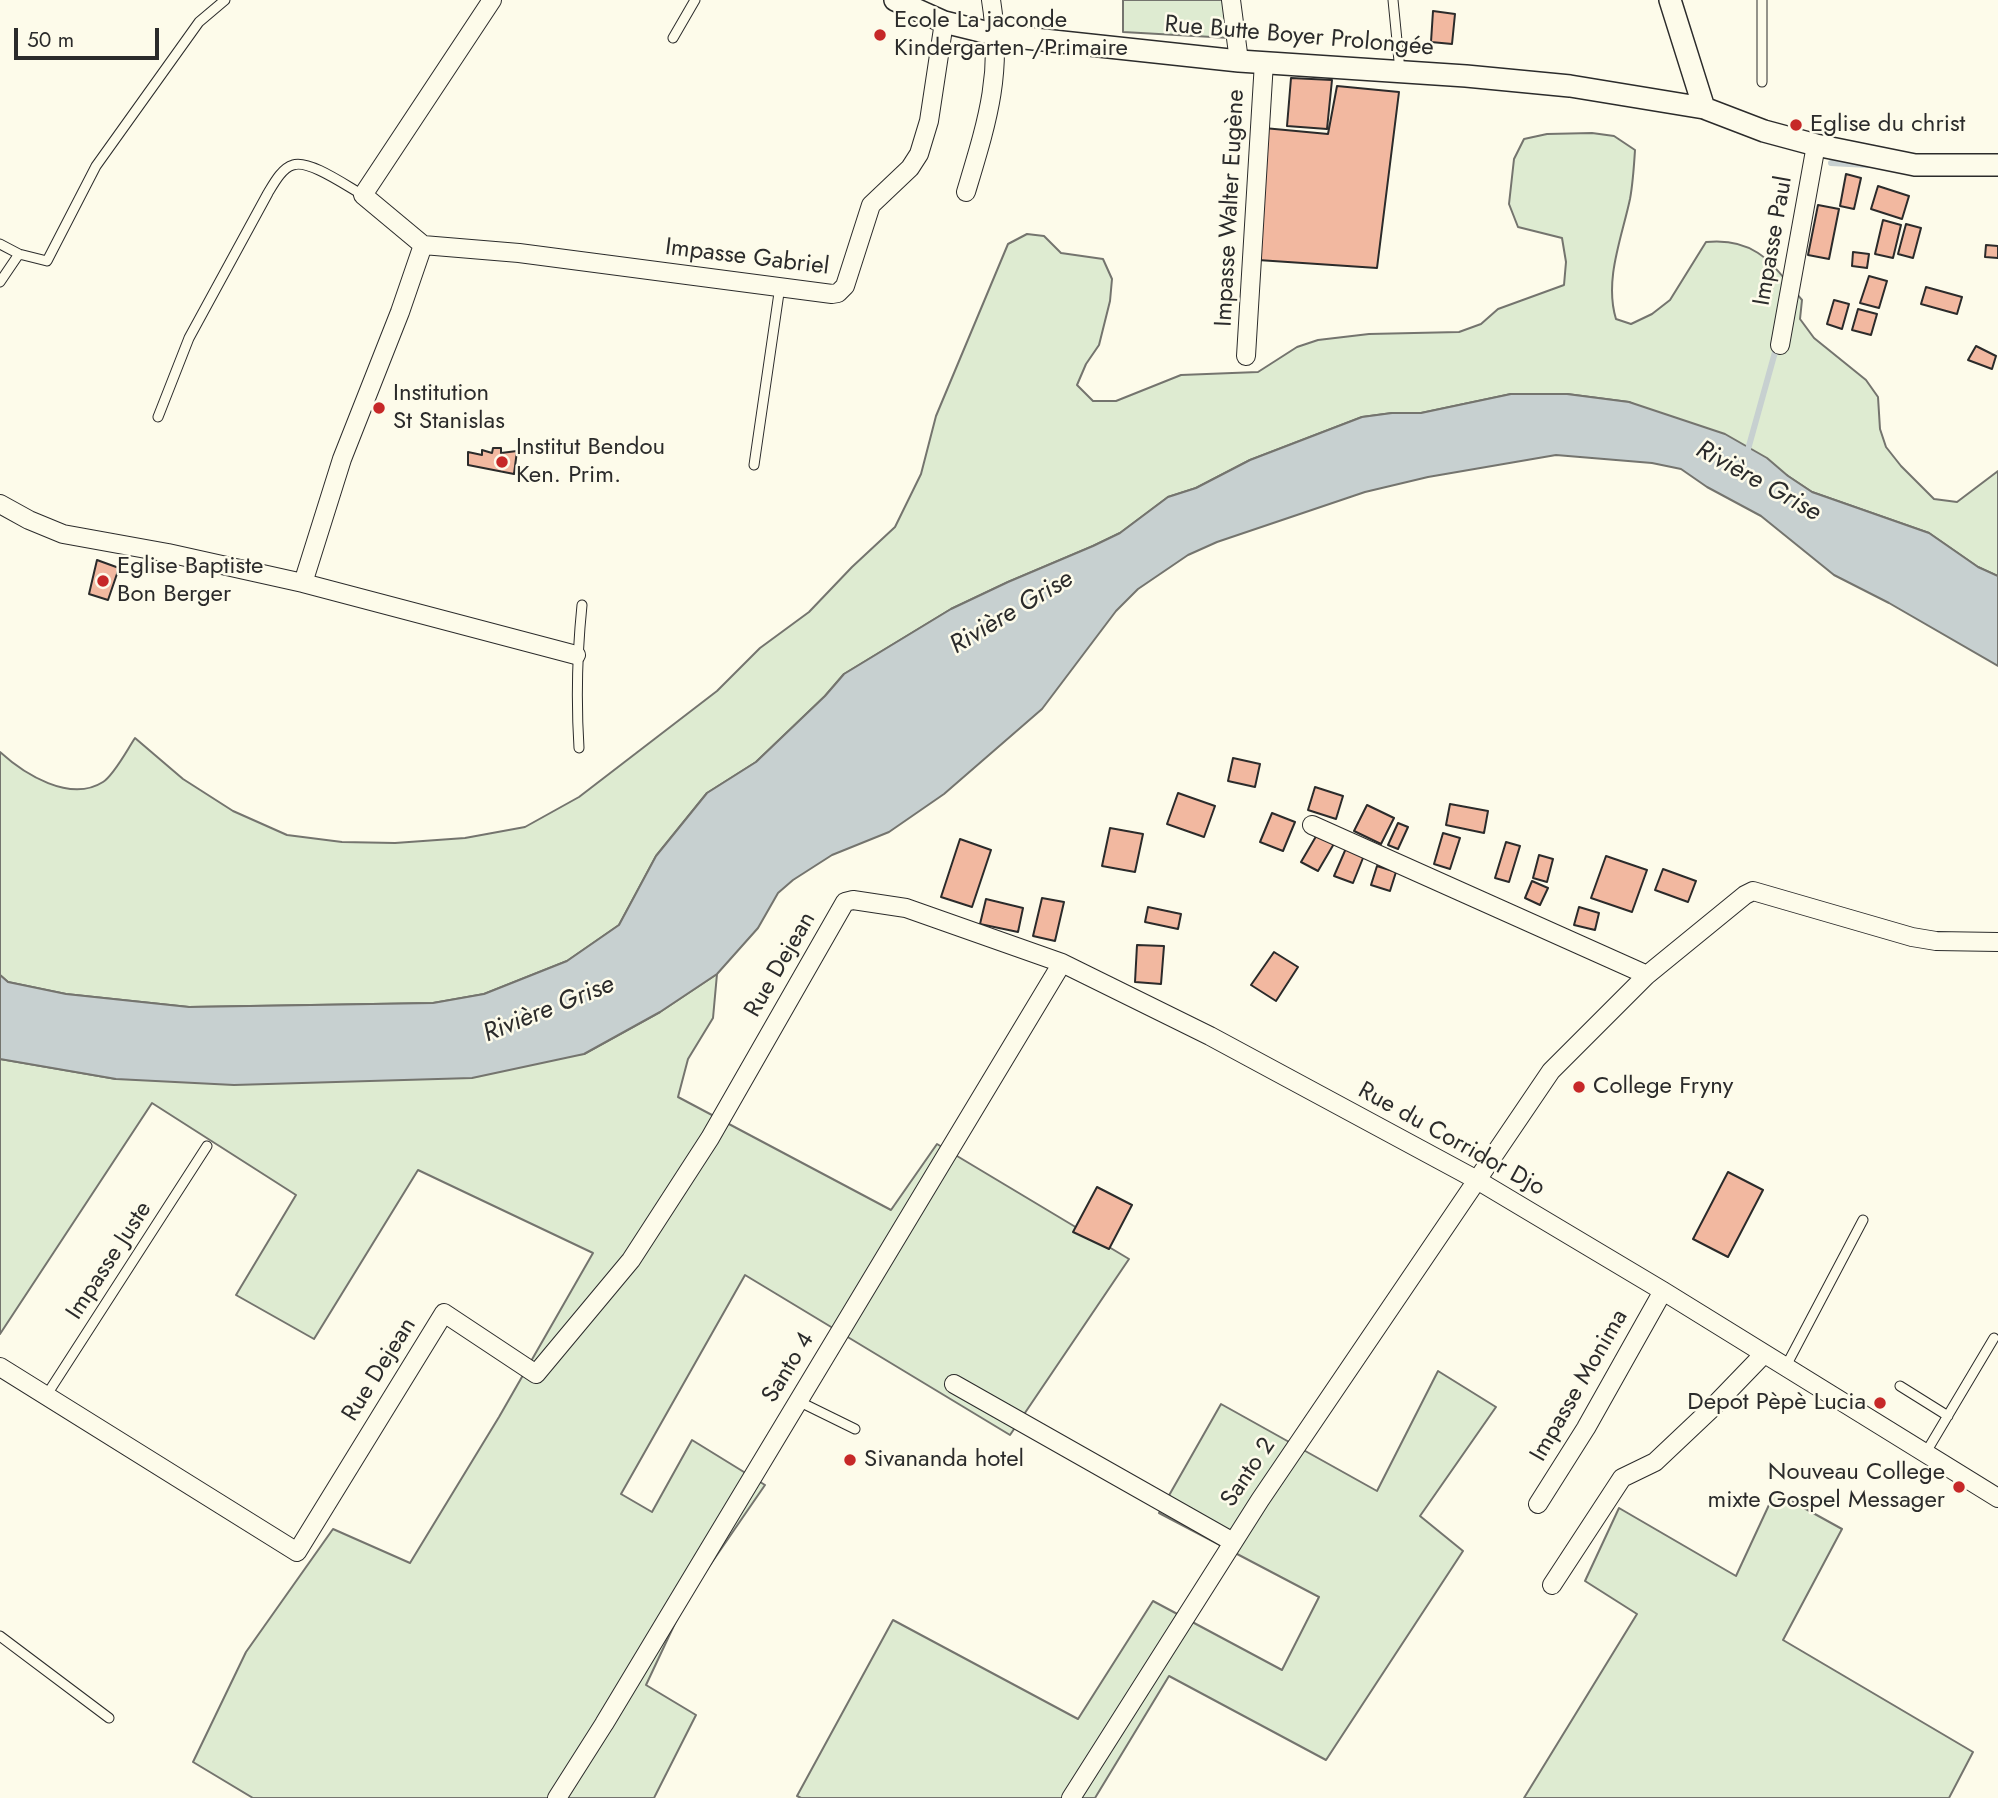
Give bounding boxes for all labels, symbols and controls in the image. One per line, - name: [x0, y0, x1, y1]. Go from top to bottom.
- place label: Ecole La jaconde Kindergarten /Primaire: [894, 7, 1128, 63]
- street label: Rue Butte Boyer Prolongée: [1163, 11, 1435, 63]
- scale bar: [18, 14, 163, 58]
- text: 50 m: [27, 25, 74, 55]
- marker: Ecole La jaconde Kindergarten /Primaire: [872, 27, 888, 43]
- street label: Impasse Walter Eugène: [1210, 89, 1252, 327]
- place label: Eglise du christ: [1810, 111, 1965, 139]
- marker: Eglise du christ: [1788, 117, 1804, 133]
- street label: Impasse Paul: [1748, 174, 1800, 308]
- street label: Impasse Gabriel: [663, 234, 831, 282]
- place label: Institution St Stanislas: [393, 380, 505, 436]
- marker: Institution St Stanislas: [371, 400, 387, 416]
- place label: Institut Bendou Ken. Prim.: [516, 434, 665, 490]
- water label: Rivière Grise: [1690, 435, 1826, 529]
- marker: Institut Bendou Ken. Prim.: [494, 454, 510, 470]
- place label: Eglise Baptiste Bon Berger: [117, 553, 263, 609]
- water label: Rivière Grise: [945, 564, 1079, 662]
- marker: Eglise Baptiste Bon Berger: [95, 573, 111, 589]
- street label: Rue Dejean: [739, 907, 823, 1023]
- water label: Rivière Grise: [479, 970, 619, 1050]
- place label: College Fryny: [1593, 1073, 1733, 1101]
- street label: Rue du Corridor Djo: [1353, 1077, 1549, 1203]
- marker: College Fryny: [1571, 1079, 1587, 1095]
- street label: Impasse Juste: [61, 1197, 159, 1325]
- street label: Impasse Monima: [1525, 1305, 1635, 1467]
- street label: Rue Dejean: [337, 1313, 423, 1427]
- street label: Santo 4: [757, 1327, 821, 1409]
- place label: Depot Pèpè Lucia: [1687, 1389, 1866, 1417]
- marker: Depot Pèpè Lucia: [1872, 1395, 1888, 1411]
- street label: Santo 2: [1216, 1433, 1282, 1513]
- place label: Sivananda hotel: [864, 1446, 1024, 1474]
- marker: Sivananda hotel: [842, 1452, 858, 1468]
- place label: Nouveau College mixte Gospel Messager: [1708, 1459, 1945, 1515]
- marker: Nouveau College mixte Gospel Messager: [1951, 1479, 1967, 1495]

